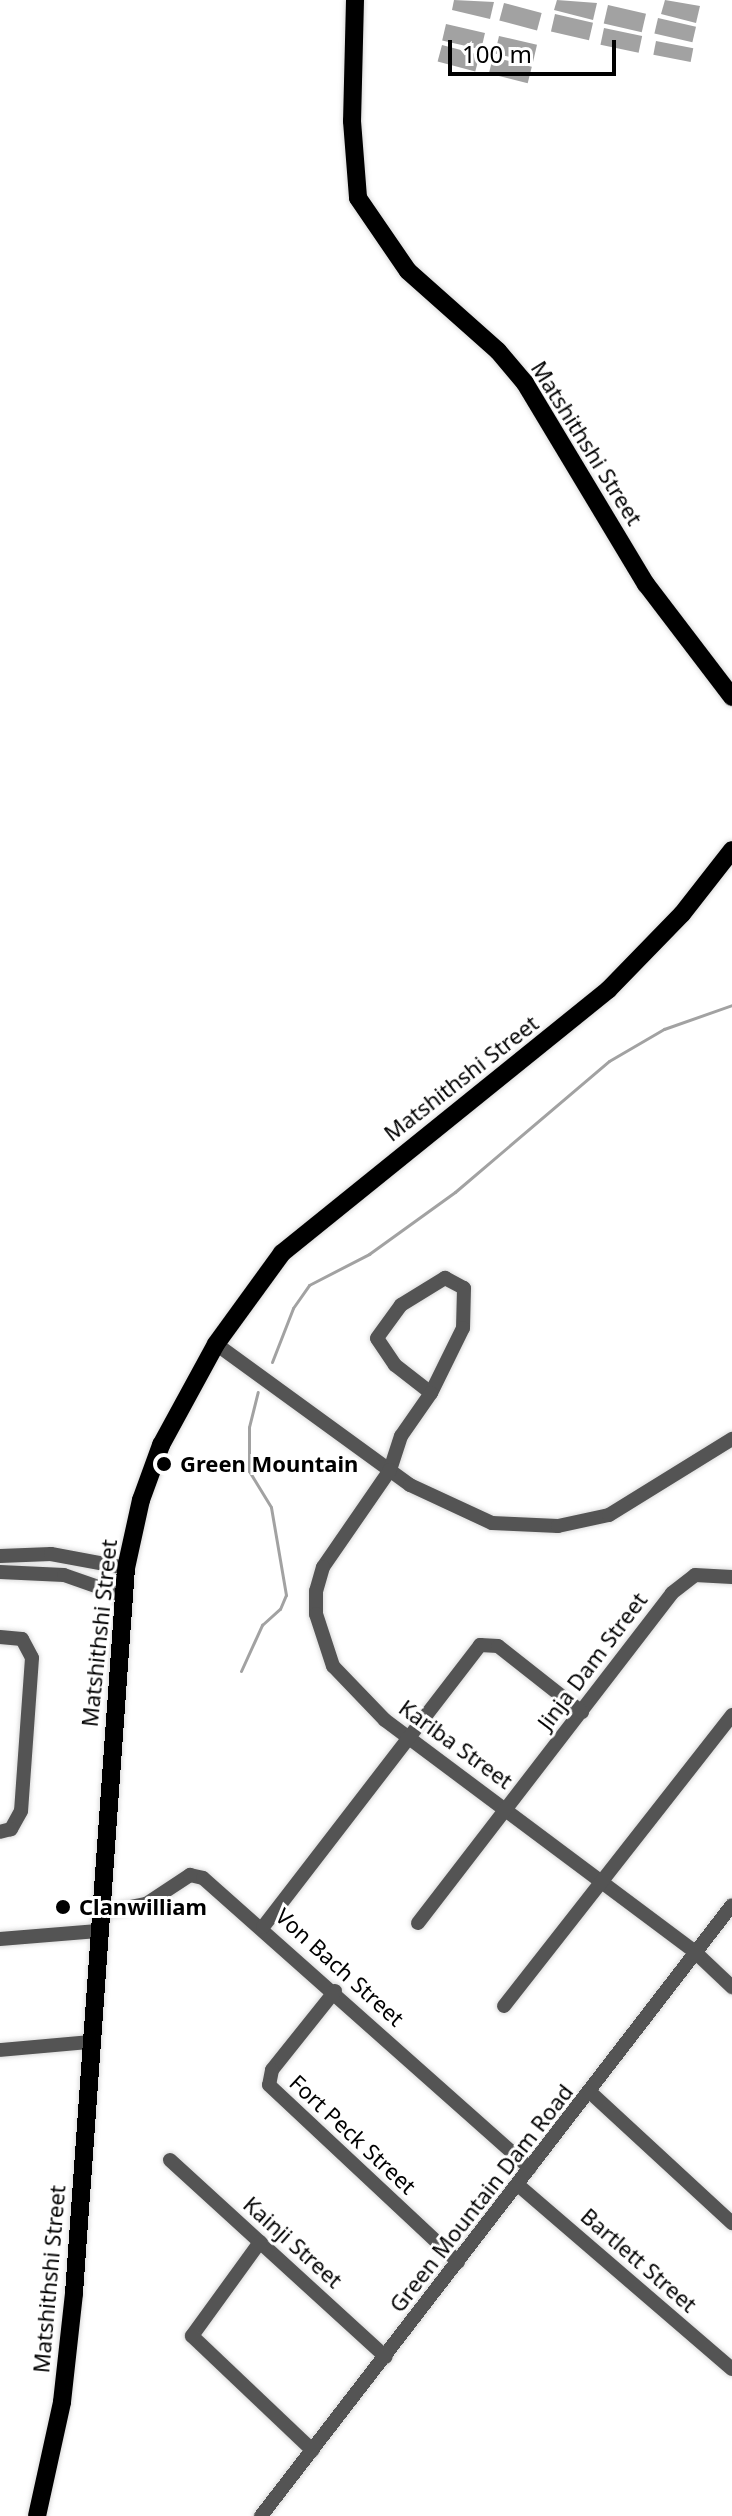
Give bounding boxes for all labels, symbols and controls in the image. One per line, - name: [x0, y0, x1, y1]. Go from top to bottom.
- scale bar: [452, 24, 620, 74]
- text: 100 m: [462, 37, 532, 70]
- street label: Matshithshi Street: [526, 356, 648, 530]
- street label: Matshithshi Street: [379, 1010, 543, 1146]
- place label: Green Mountain: [180, 1451, 358, 1477]
- marker: Green Mountain: [155, 1455, 173, 1473]
- street label: Matshithshi Street: [76, 1538, 122, 1728]
- street label: Jinja Dam Street: [532, 1587, 652, 1735]
- street label: Kariba Street: [394, 1694, 518, 1794]
- place label: Clanwilliam: [79, 1894, 207, 1920]
- marker: Clanwilliam: [54, 1898, 72, 1916]
- street label: Von Bach Street: [270, 1903, 410, 2031]
- street label: Fort Peck Street: [285, 2069, 421, 2199]
- street label: Green Mountain Dam Road: [384, 2079, 578, 2317]
- street label: Matshithshi Street: [28, 2184, 70, 2374]
- street label: Kainji Street: [238, 2191, 348, 2293]
- street label: Bartlett Street: [576, 2203, 702, 2317]

